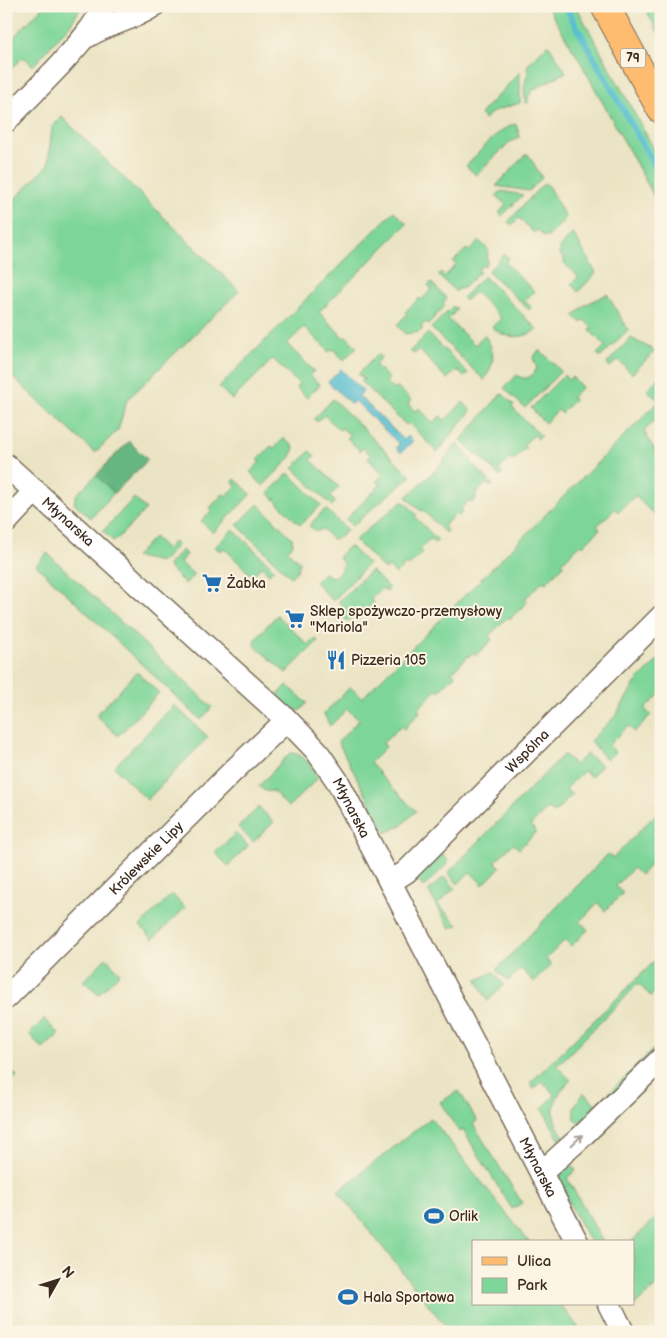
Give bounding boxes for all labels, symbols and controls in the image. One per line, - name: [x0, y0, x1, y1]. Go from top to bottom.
- road number: 79: [620, 48, 646, 68]
- street label: Młynarska: [38, 494, 98, 550]
- supermarket icon: Żabka: [201, 572, 223, 594]
- place label: Żabka: [226, 574, 266, 592]
- place label: Sklep spożywczo-przemysłowy "Mariola": [310, 603, 503, 636]
- supermarket icon: Sklep spożywczo-przemysłowy "Mariola": [284, 608, 306, 630]
- restaurant icon: Pizzeria 105: [325, 649, 347, 671]
- place label: Pizzeria 105: [351, 652, 426, 669]
- street label: Wspólna: [502, 726, 553, 777]
- street label: Młynarska: [328, 775, 374, 841]
- street label: Królewskie Lipy: [106, 817, 187, 899]
- street label: Młynarska: [515, 1135, 560, 1200]
- one-way arrow: [571, 1135, 583, 1147]
- sports icon: Orlik: [423, 1205, 445, 1227]
- place label: Orlik: [449, 1208, 478, 1225]
- legend: [472, 1240, 634, 1306]
- text: Ulica: [517, 1252, 551, 1271]
- north arrow: [32, 1256, 82, 1306]
- text: N: [58, 1263, 78, 1282]
- text: Park: [517, 1276, 548, 1295]
- sports icon: Hala Sportowa: [337, 1286, 359, 1308]
- place label: Hala Sportowa: [363, 1289, 454, 1306]

